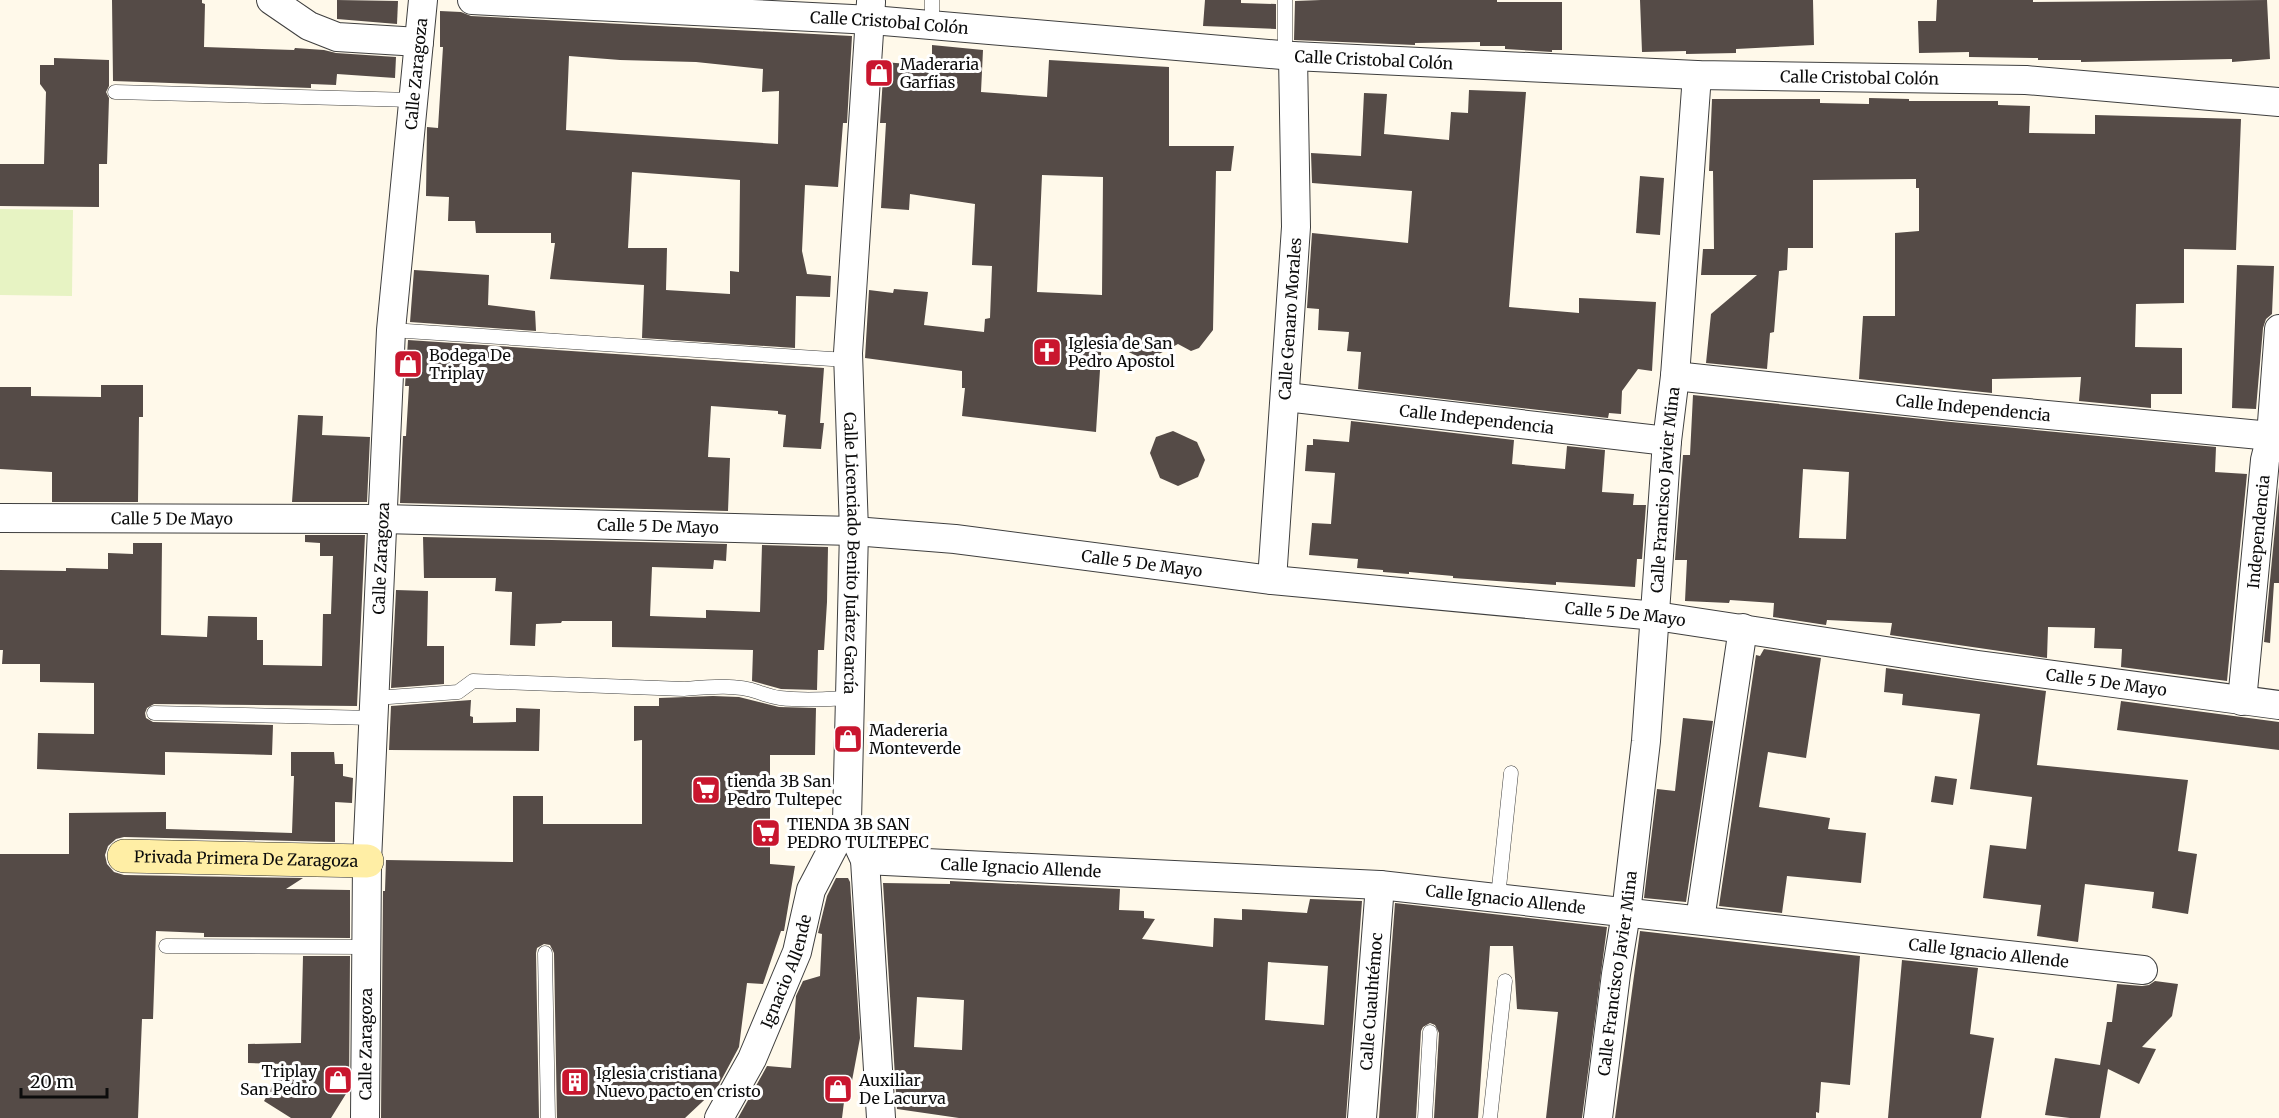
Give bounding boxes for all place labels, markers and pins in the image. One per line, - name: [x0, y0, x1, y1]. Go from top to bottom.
- place label: Maderaria Garfias: [900, 54, 980, 92]
- shop icon: Maderaria Garfias: [863, 57, 895, 89]
- place label: Iglesia de San Pedro Apostol: [1068, 333, 1175, 371]
- church icon: Iglesia de San Pedro Apostol: [1031, 336, 1063, 368]
- place label: Bodega De Triplay: [429, 345, 511, 383]
- shop icon: Bodega De Triplay: [392, 348, 424, 380]
- place label: Madereria Monteverde: [869, 720, 961, 758]
- shop icon: Madereria Monteverde: [832, 723, 864, 755]
- place label: tienda 3B San Pedro Tultepec: [727, 771, 842, 809]
- supermarket icon: tienda 3B San Pedro Tultepec: [690, 774, 722, 806]
- place label: TIENDA 3B SAN PEDRO TULTEPEC: [787, 814, 929, 852]
- supermarket icon: TIENDA 3B SAN PEDRO TULTEPEC: [750, 817, 782, 849]
- place label: Triplay San Pedro: [240, 1061, 318, 1099]
- place label: Iglesia cristiana Nuevo pacto en cristo: [596, 1063, 761, 1101]
- shop icon: Triplay San Pedro: [322, 1064, 354, 1096]
- building icon: Iglesia cristiana Nuevo pacto en cristo: [559, 1066, 591, 1098]
- place label: Auxiliar De Lacurva: [858, 1070, 946, 1108]
- shop icon: Auxiliar De Lacurva: [822, 1073, 854, 1105]

